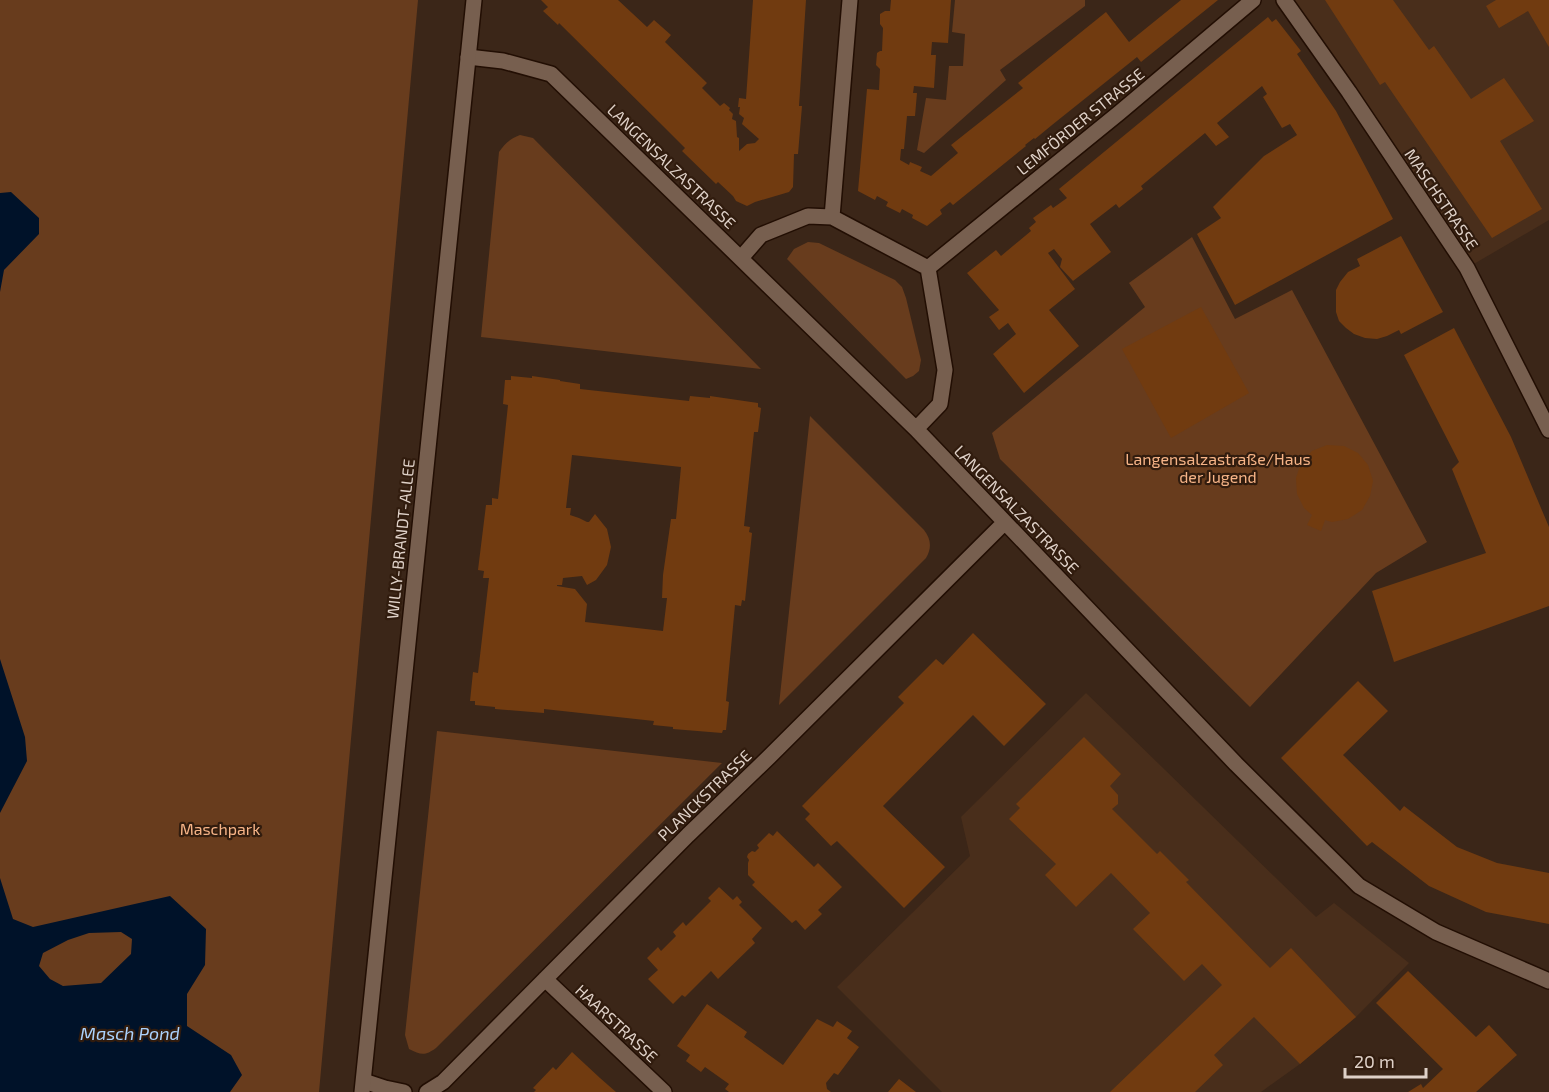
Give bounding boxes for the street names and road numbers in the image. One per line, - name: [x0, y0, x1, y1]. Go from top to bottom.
- street label: LEMFÖRDER STRASSE: [1012, 64, 1148, 178]
- street label: LANGENSALZASTRASSE: [604, 100, 740, 232]
- street label: MASCHSTRASSE: [1401, 145, 1483, 253]
- street label: LANGENSALZASTRASSE: [951, 441, 1083, 577]
- street label: WILLY-BRANDT-ALLEE: [382, 458, 418, 620]
- street label: PLANCKSTRASSE: [653, 746, 755, 844]
- street label: HAARSTRASSE: [572, 980, 662, 1066]

